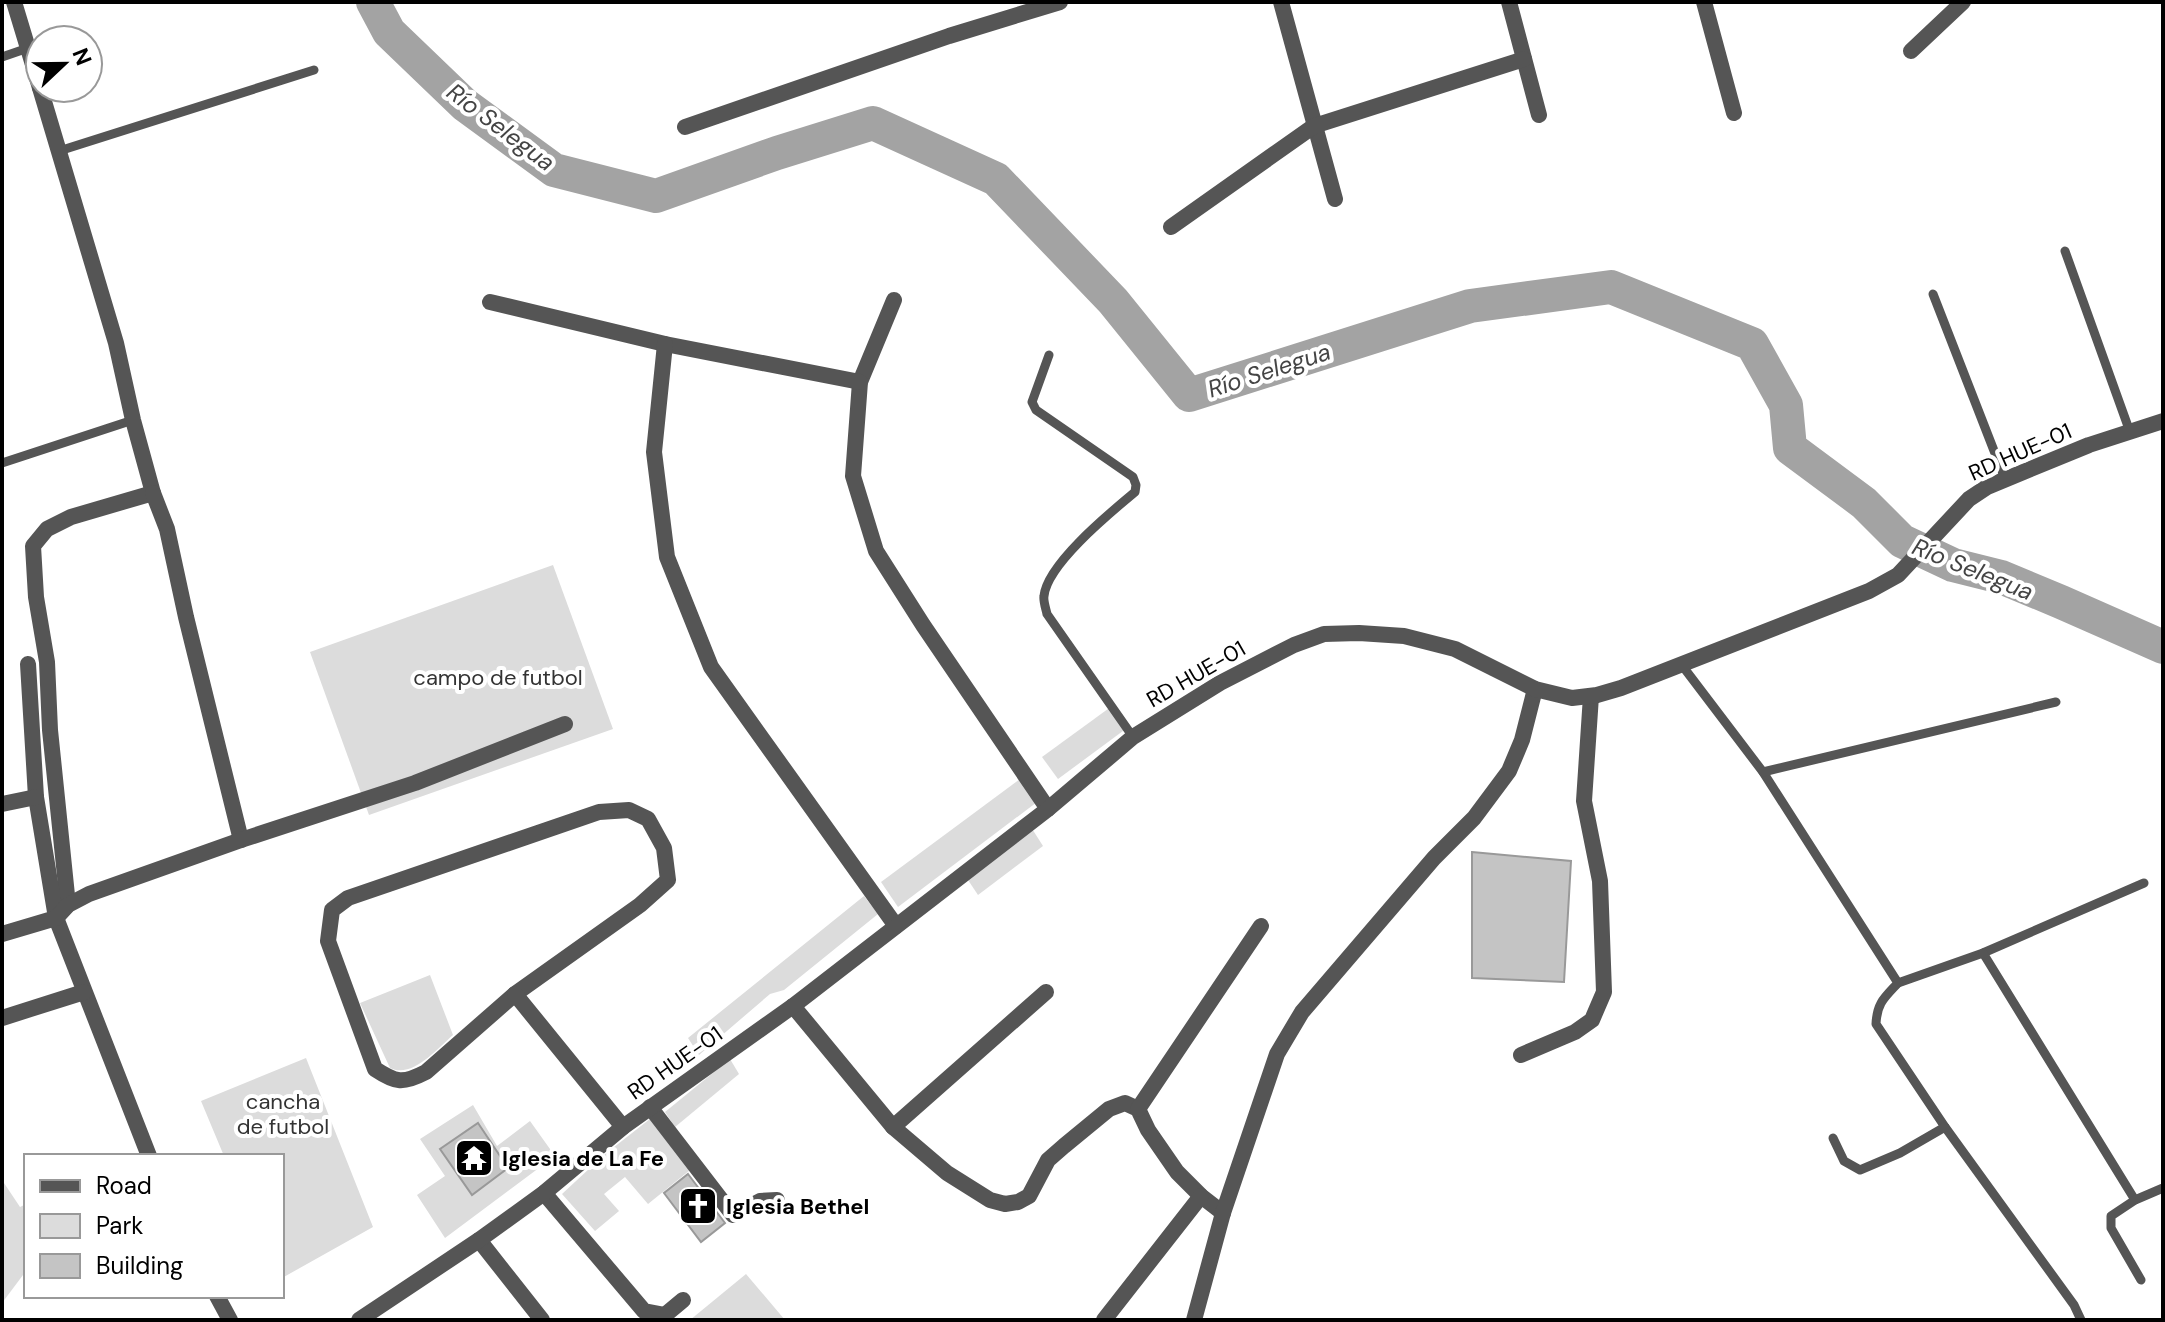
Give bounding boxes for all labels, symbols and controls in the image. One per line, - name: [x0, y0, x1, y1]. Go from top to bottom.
- north arrow: [24, 24, 104, 104]
- text: N: [66, 44, 99, 70]
- water label: Río Selegua: [441, 76, 561, 178]
- water label: Río Selegua: [1203, 336, 1335, 404]
- street label: RD HUE-01: [1964, 416, 2076, 488]
- water label: Río Selegua: [1908, 531, 2038, 607]
- street label: RD HUE-01: [1141, 634, 1251, 714]
- park label: campo de futbol: [413, 663, 583, 692]
- street label: RD HUE-01: [622, 1020, 728, 1106]
- park label: cancha de futbol: [237, 1087, 329, 1141]
- temple icon: Iglesia de La Fe: [453, 1137, 495, 1179]
- place label: Iglesia de La Fe: [502, 1144, 664, 1173]
- legend: [24, 1154, 284, 1298]
- text: Road: [96, 1170, 152, 1201]
- church icon: Iglesia Bethel: [677, 1185, 719, 1227]
- place label: Iglesia Bethel: [726, 1192, 869, 1221]
- text: Park: [96, 1210, 143, 1241]
- text: Building: [96, 1250, 183, 1281]

